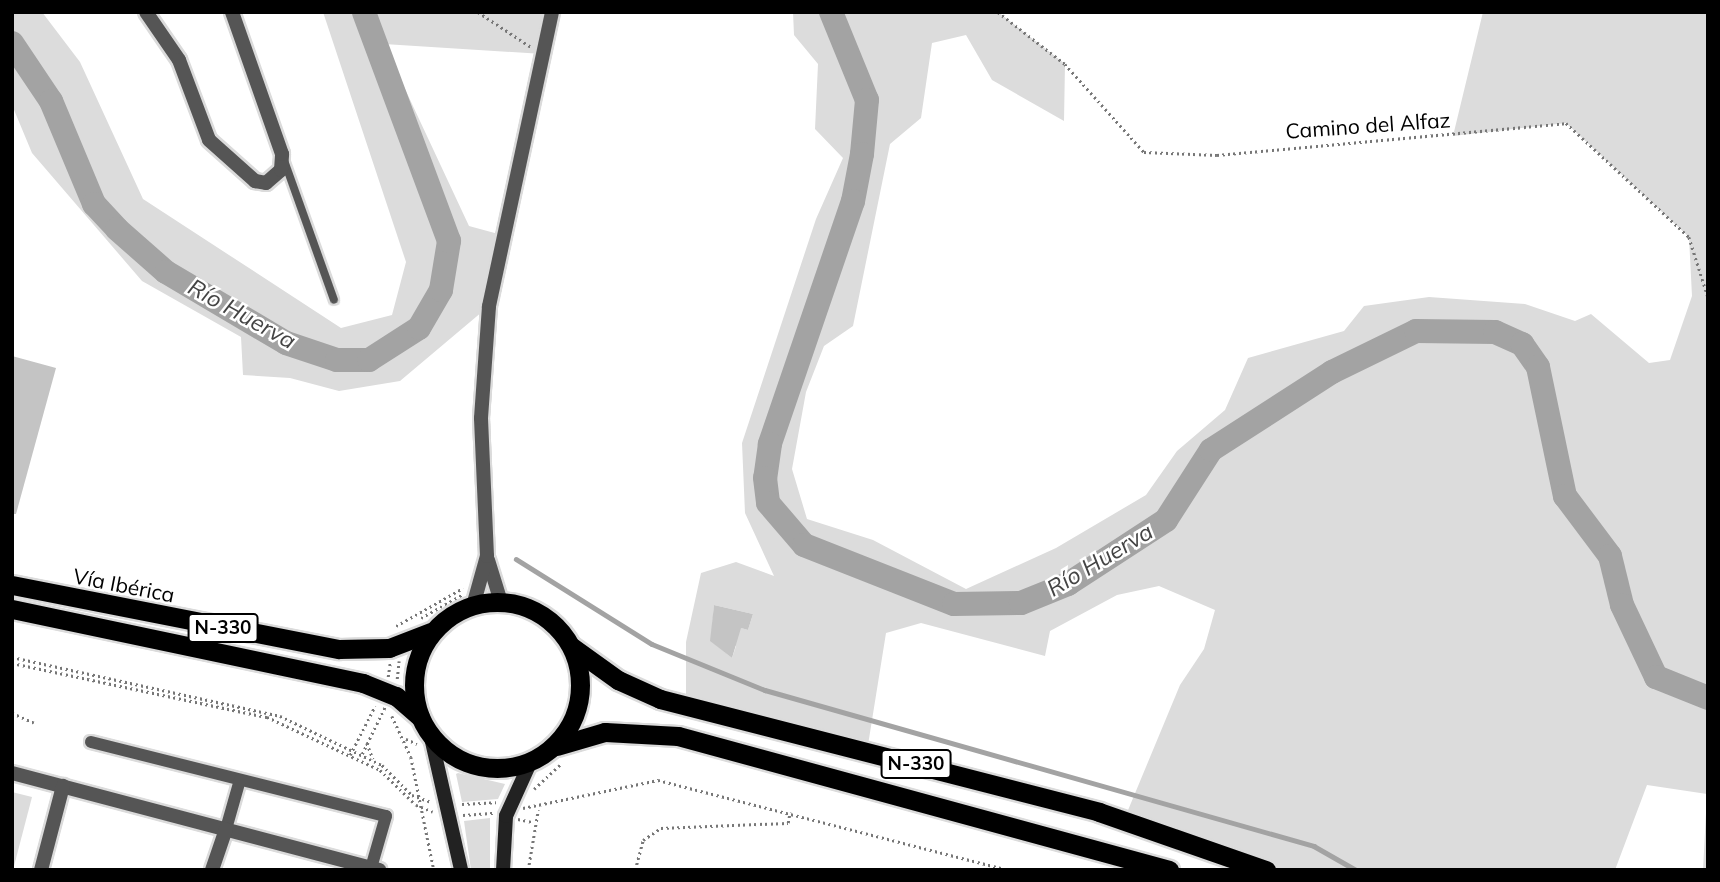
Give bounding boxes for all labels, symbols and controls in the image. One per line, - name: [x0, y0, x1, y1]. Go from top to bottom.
- street label: Camino del Alfaz: [1285, 107, 1451, 143]
- water label: Río Huerva: [183, 273, 301, 355]
- water label: Río Huerva: [1042, 518, 1158, 602]
- street label: Vía Ibérica: [71, 563, 177, 607]
- road number: N-330: [186, 612, 260, 643]
- road number: N-330: [879, 748, 953, 779]

